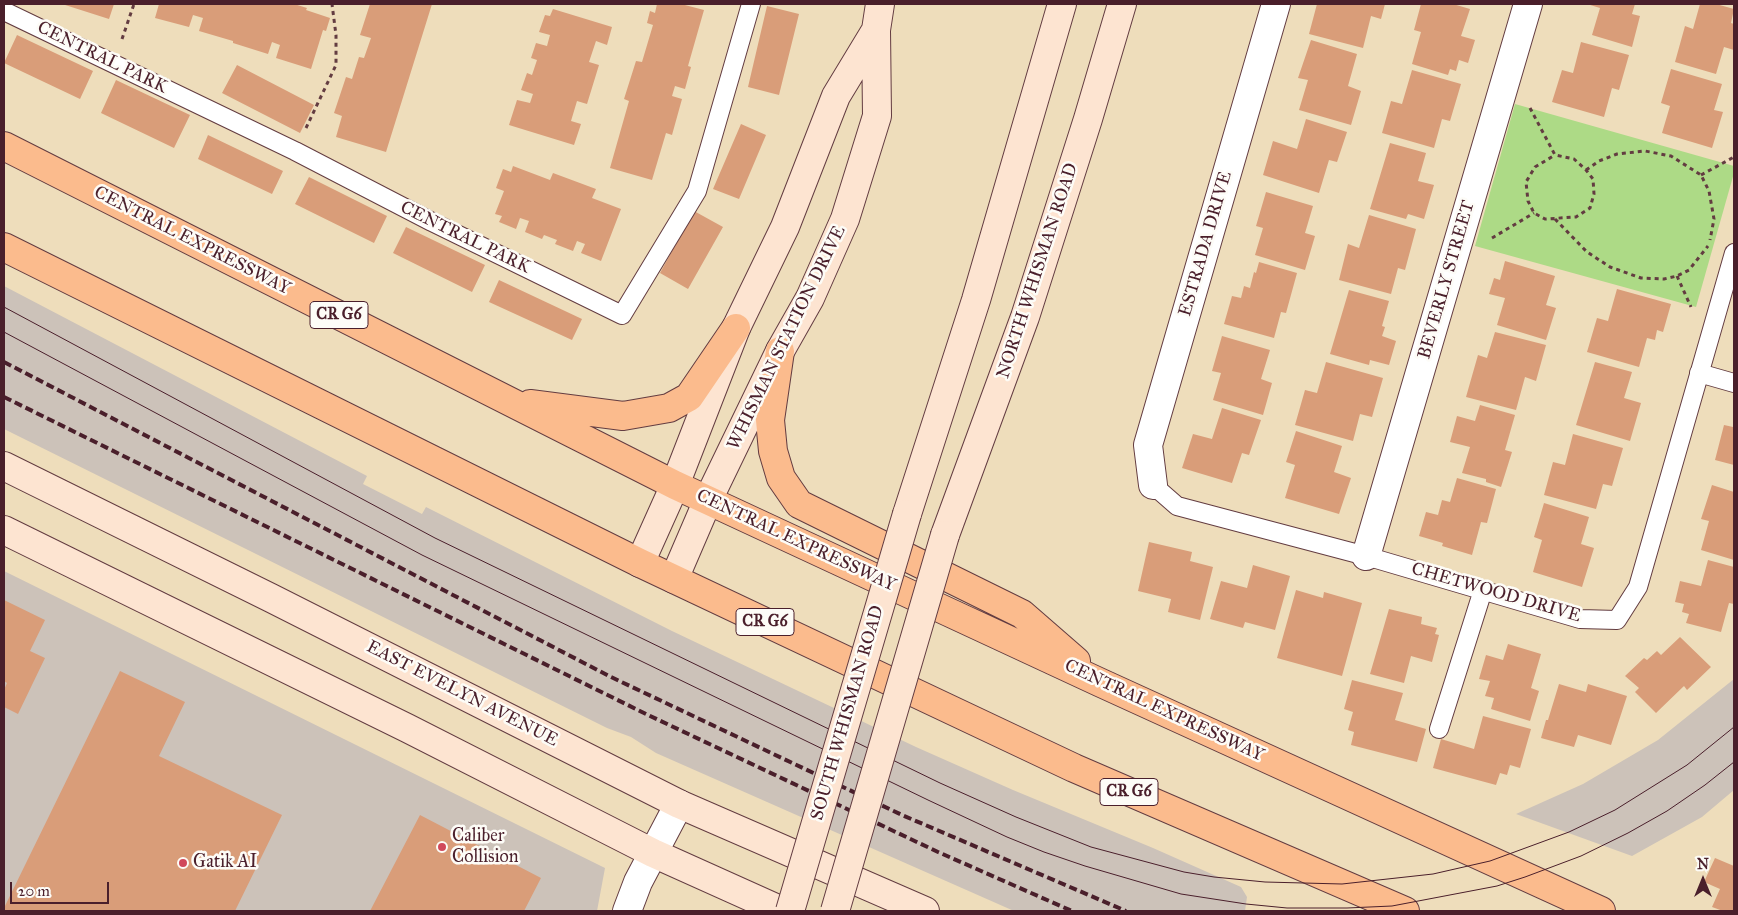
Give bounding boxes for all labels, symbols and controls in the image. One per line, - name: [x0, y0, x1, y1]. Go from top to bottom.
- street label: CENTRAL PARK: [33, 17, 171, 99]
- street label: NORTH WHISMAN ROAD: [993, 160, 1083, 382]
- street label: ESTRADA DRIVE: [1175, 169, 1237, 319]
- street label: CENTRAL EXPRESSWAY: [90, 182, 294, 300]
- street label: CENTRAL PARK: [396, 197, 534, 279]
- street label: BEVERLY STREET: [1414, 198, 1480, 362]
- street label: WHISMAN STATION DRIVE: [723, 222, 851, 454]
- road number: CR G6: [310, 302, 368, 328]
- street label: CENTRAL EXPRESSWAY: [693, 485, 899, 597]
- street label: CHETWOOD DRIVE: [1409, 558, 1583, 628]
- street label: SOUTH WHISMAN ROAD: [807, 603, 889, 823]
- road number: CR G6: [736, 608, 794, 636]
- street label: EAST EVELYN AVENUE: [363, 636, 561, 752]
- street label: CENTRAL EXPRESSWAY: [1061, 655, 1267, 767]
- road number: CR G6: [1100, 779, 1158, 806]
- place label: Caliber Collision: [452, 826, 518, 869]
- marker: Caliber Collision: [436, 841, 448, 853]
- place label: Gatik AI: [193, 852, 257, 874]
- north arrow: [1678, 855, 1728, 905]
- text: N: [1697, 856, 1709, 873]
- marker: Gatik AI: [177, 857, 189, 869]
- scale bar: [12, 872, 111, 904]
- text: 20 m: [18, 882, 50, 900]

